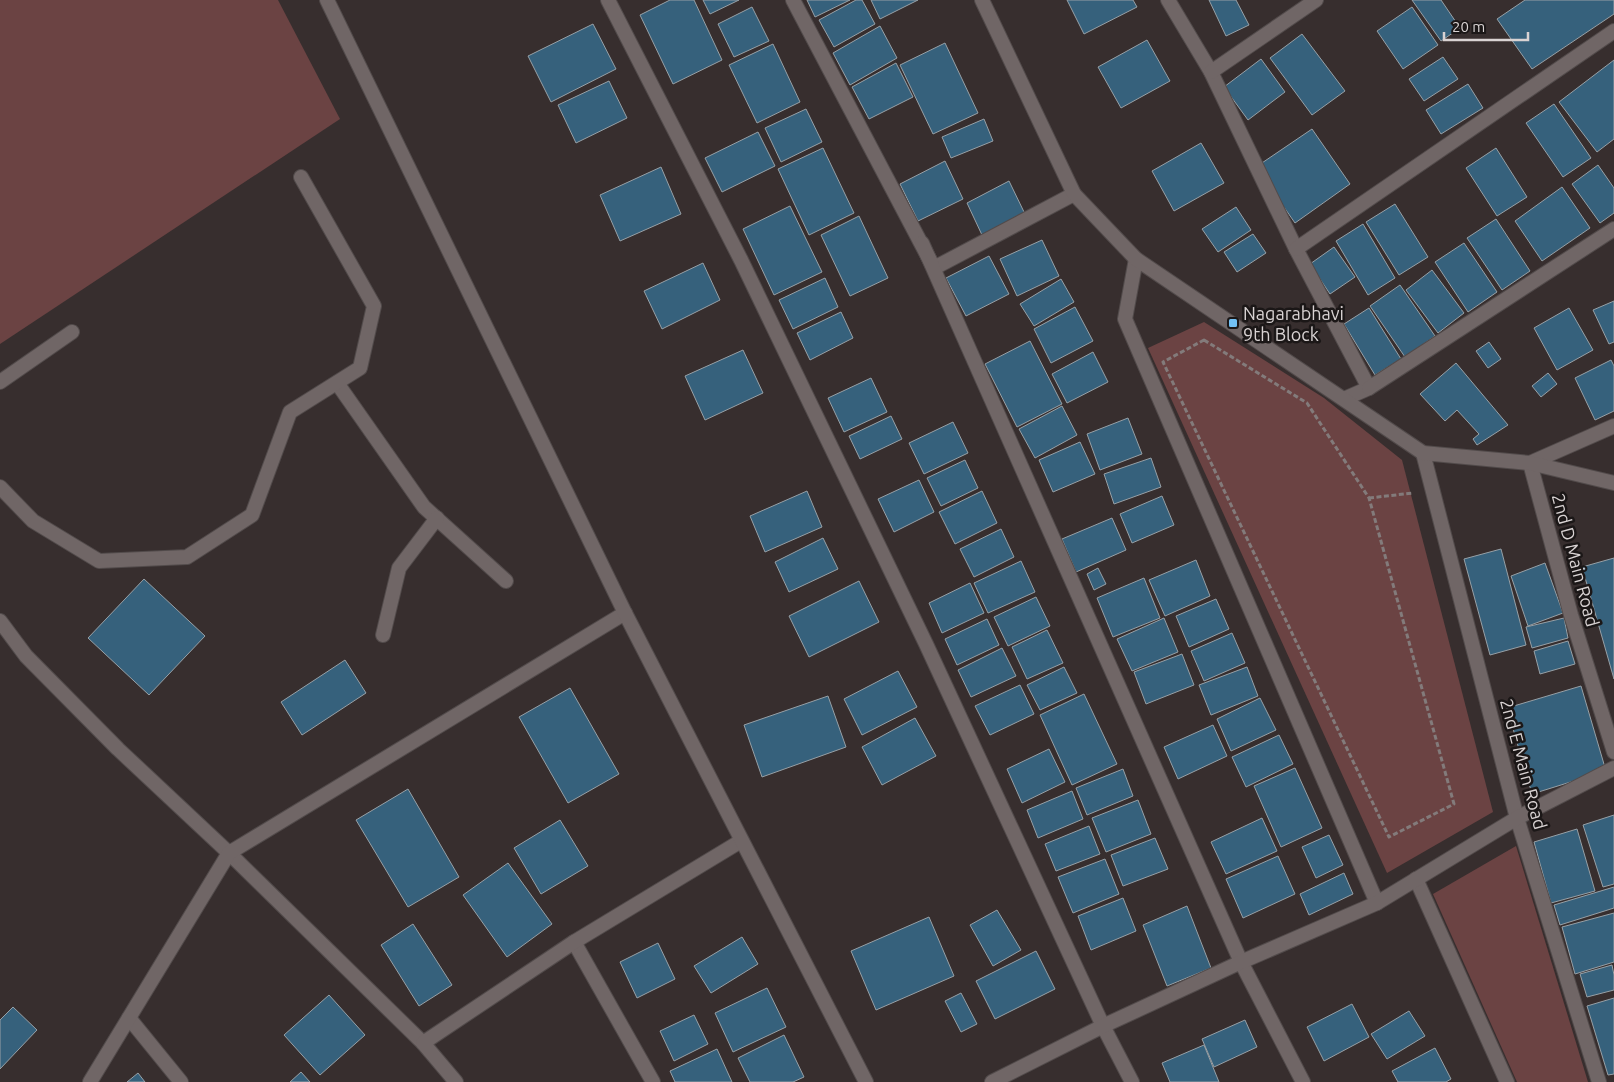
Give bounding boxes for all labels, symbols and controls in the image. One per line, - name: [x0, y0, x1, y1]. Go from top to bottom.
- scale bar: [1444, 10, 1528, 42]
- text: 20 m: [1452, 18, 1485, 35]
- place label: Nagarabhavi 9th Block: [1243, 303, 1344, 344]
- marker: Nagarabhavi 9th Block: [1227, 317, 1239, 329]
- street label: 2nd D Main Road: [1549, 491, 1603, 629]
- street label: 2nd E Main Road: [1497, 696, 1551, 832]

